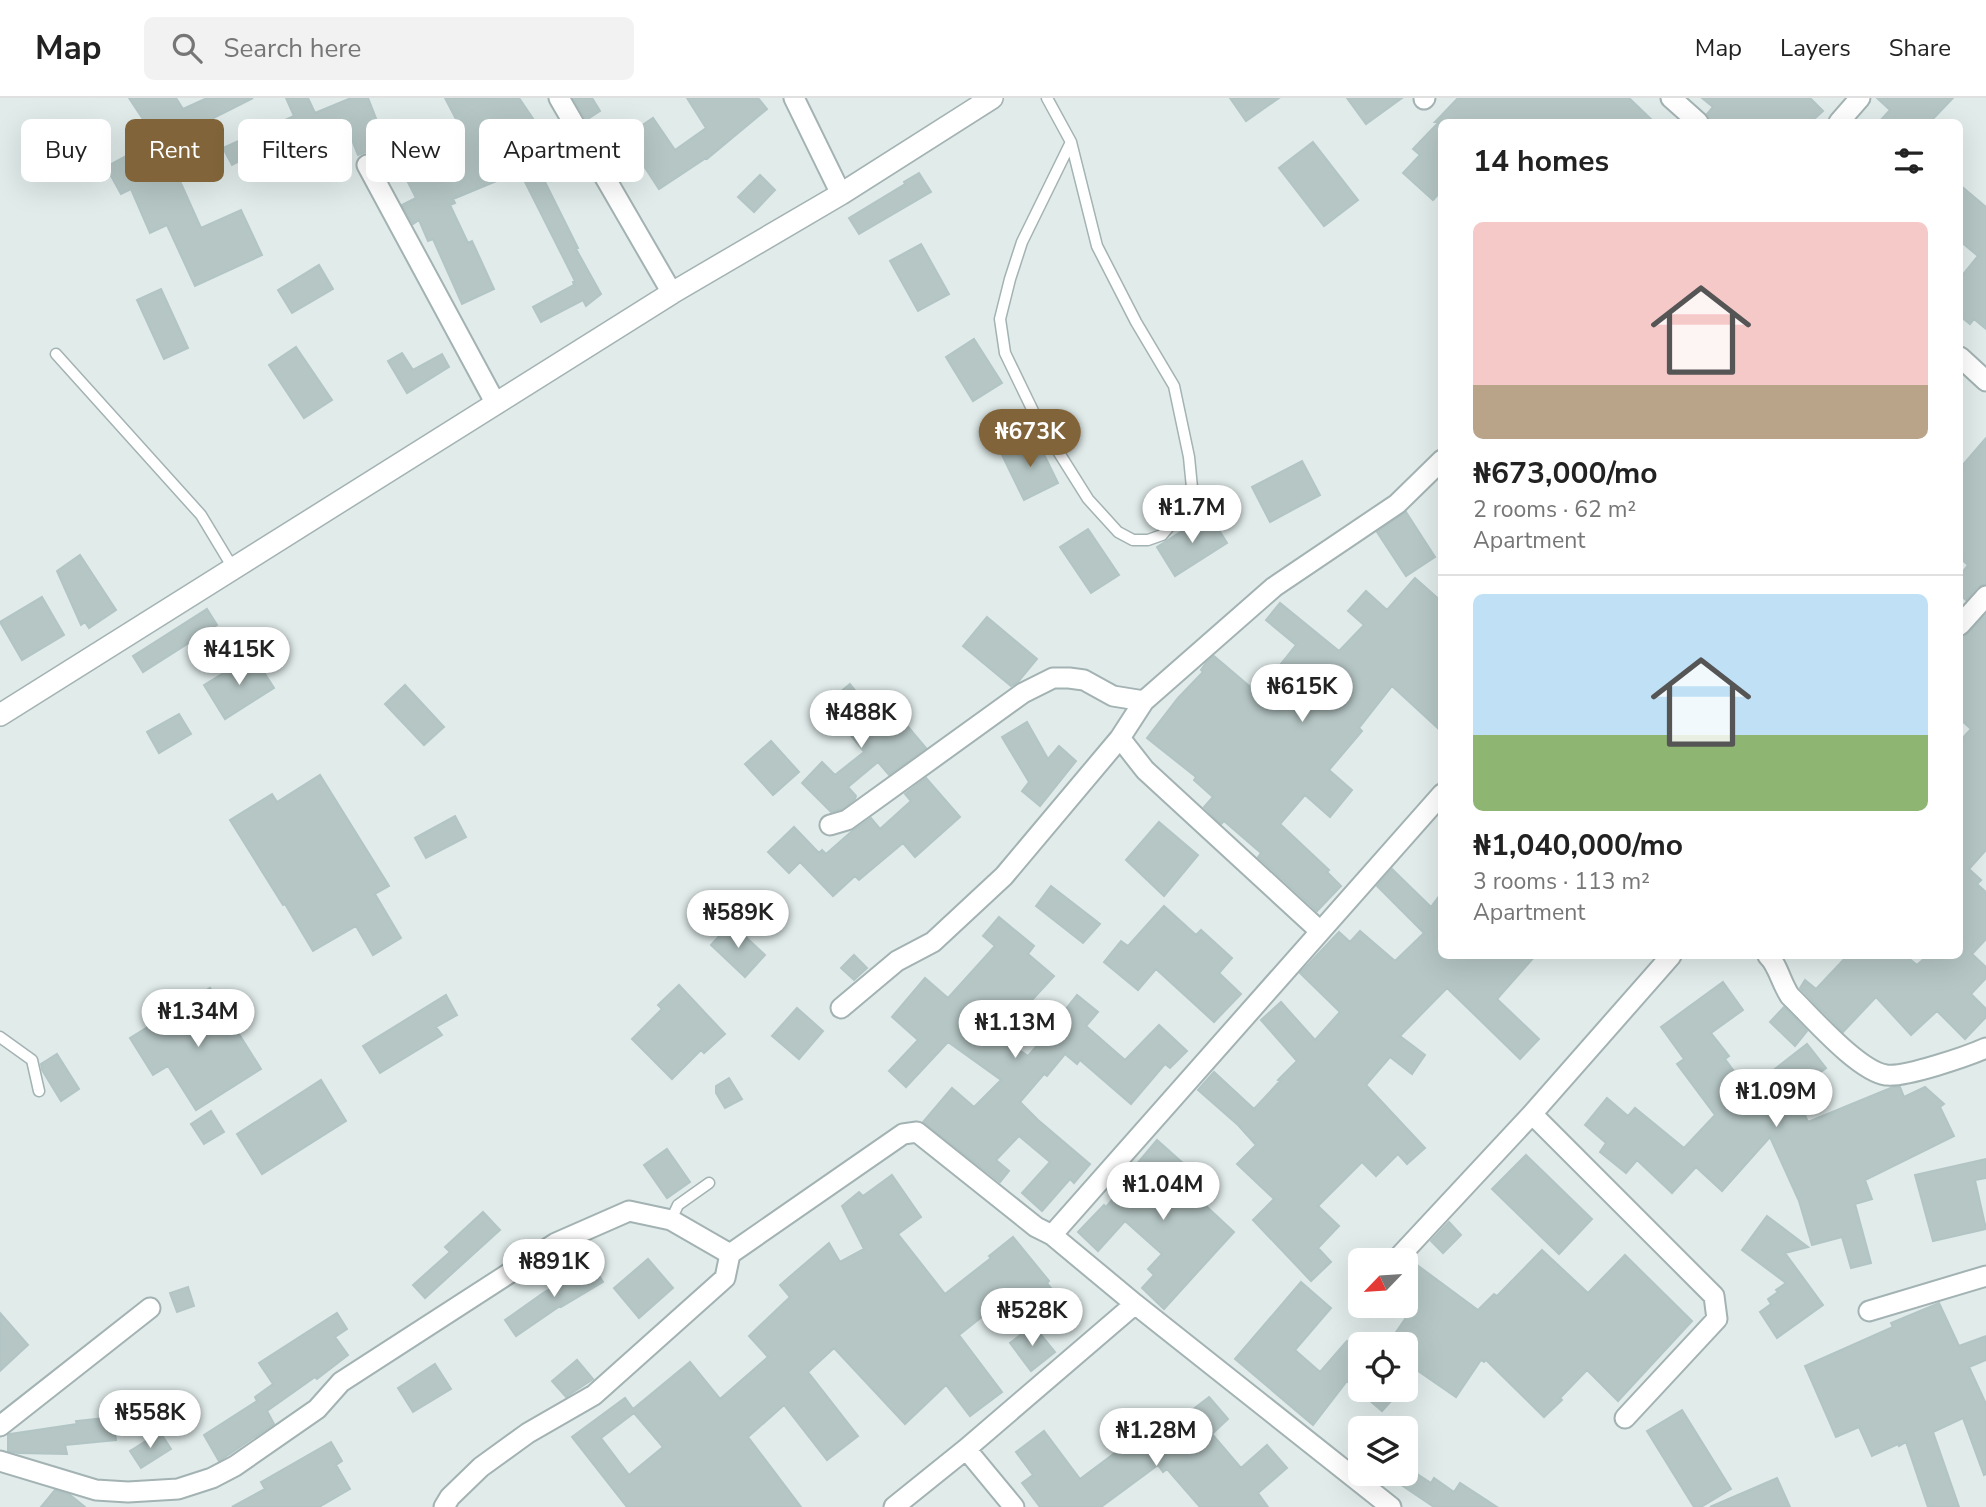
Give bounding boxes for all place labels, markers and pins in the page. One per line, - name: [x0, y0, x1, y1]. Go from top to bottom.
- pin: ₦673K: [981, 410, 1079, 469]
- pin: ₦1.7M: [1143, 486, 1241, 545]
- pin: ₦415K: [190, 628, 288, 687]
- pin: ₦615K: [1253, 664, 1351, 724]
- pin: ₦488K: [812, 690, 910, 750]
- pin: ₦589K: [689, 890, 787, 950]
- pin: ₦1.34M: [141, 990, 255, 1049]
- pin: ₦1.13M: [958, 1000, 1072, 1060]
- pin: ₦1.09M: [1719, 1070, 1833, 1129]
- pin: ₦1.04M: [1106, 1162, 1220, 1222]
- pin: ₦891K: [505, 1240, 603, 1299]
- pin: ₦528K: [983, 1288, 1081, 1348]
- pin: ₦558K: [101, 1390, 199, 1450]
- pin: ₦1.28M: [1099, 1408, 1213, 1468]

